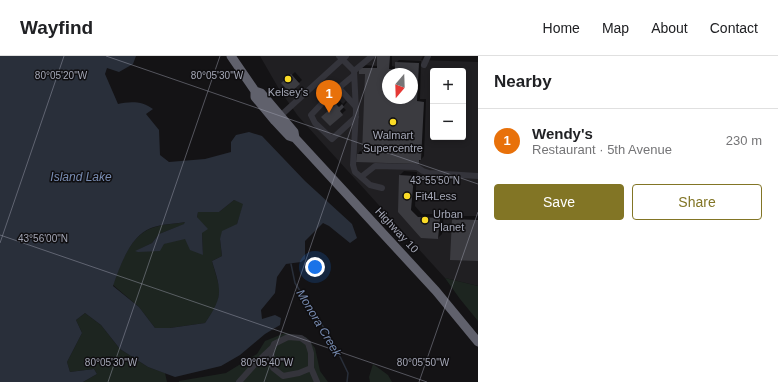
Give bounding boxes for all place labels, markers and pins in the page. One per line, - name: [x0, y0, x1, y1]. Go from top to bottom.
- marker: Kelsey's: [283, 74, 293, 84]
- pin: 1: [316, 80, 342, 113]
- place label: Kelsey's: [268, 86, 309, 98]
- marker: Walmart Supercentre: [388, 117, 398, 127]
- place label: Walmart Supercentre: [363, 129, 423, 154]
- place label: Fit4Less: [415, 190, 457, 202]
- marker: Fit4Less: [402, 191, 412, 201]
- place label: Urban Planet: [433, 208, 464, 233]
- marker: Urban Planet: [420, 215, 430, 225]

